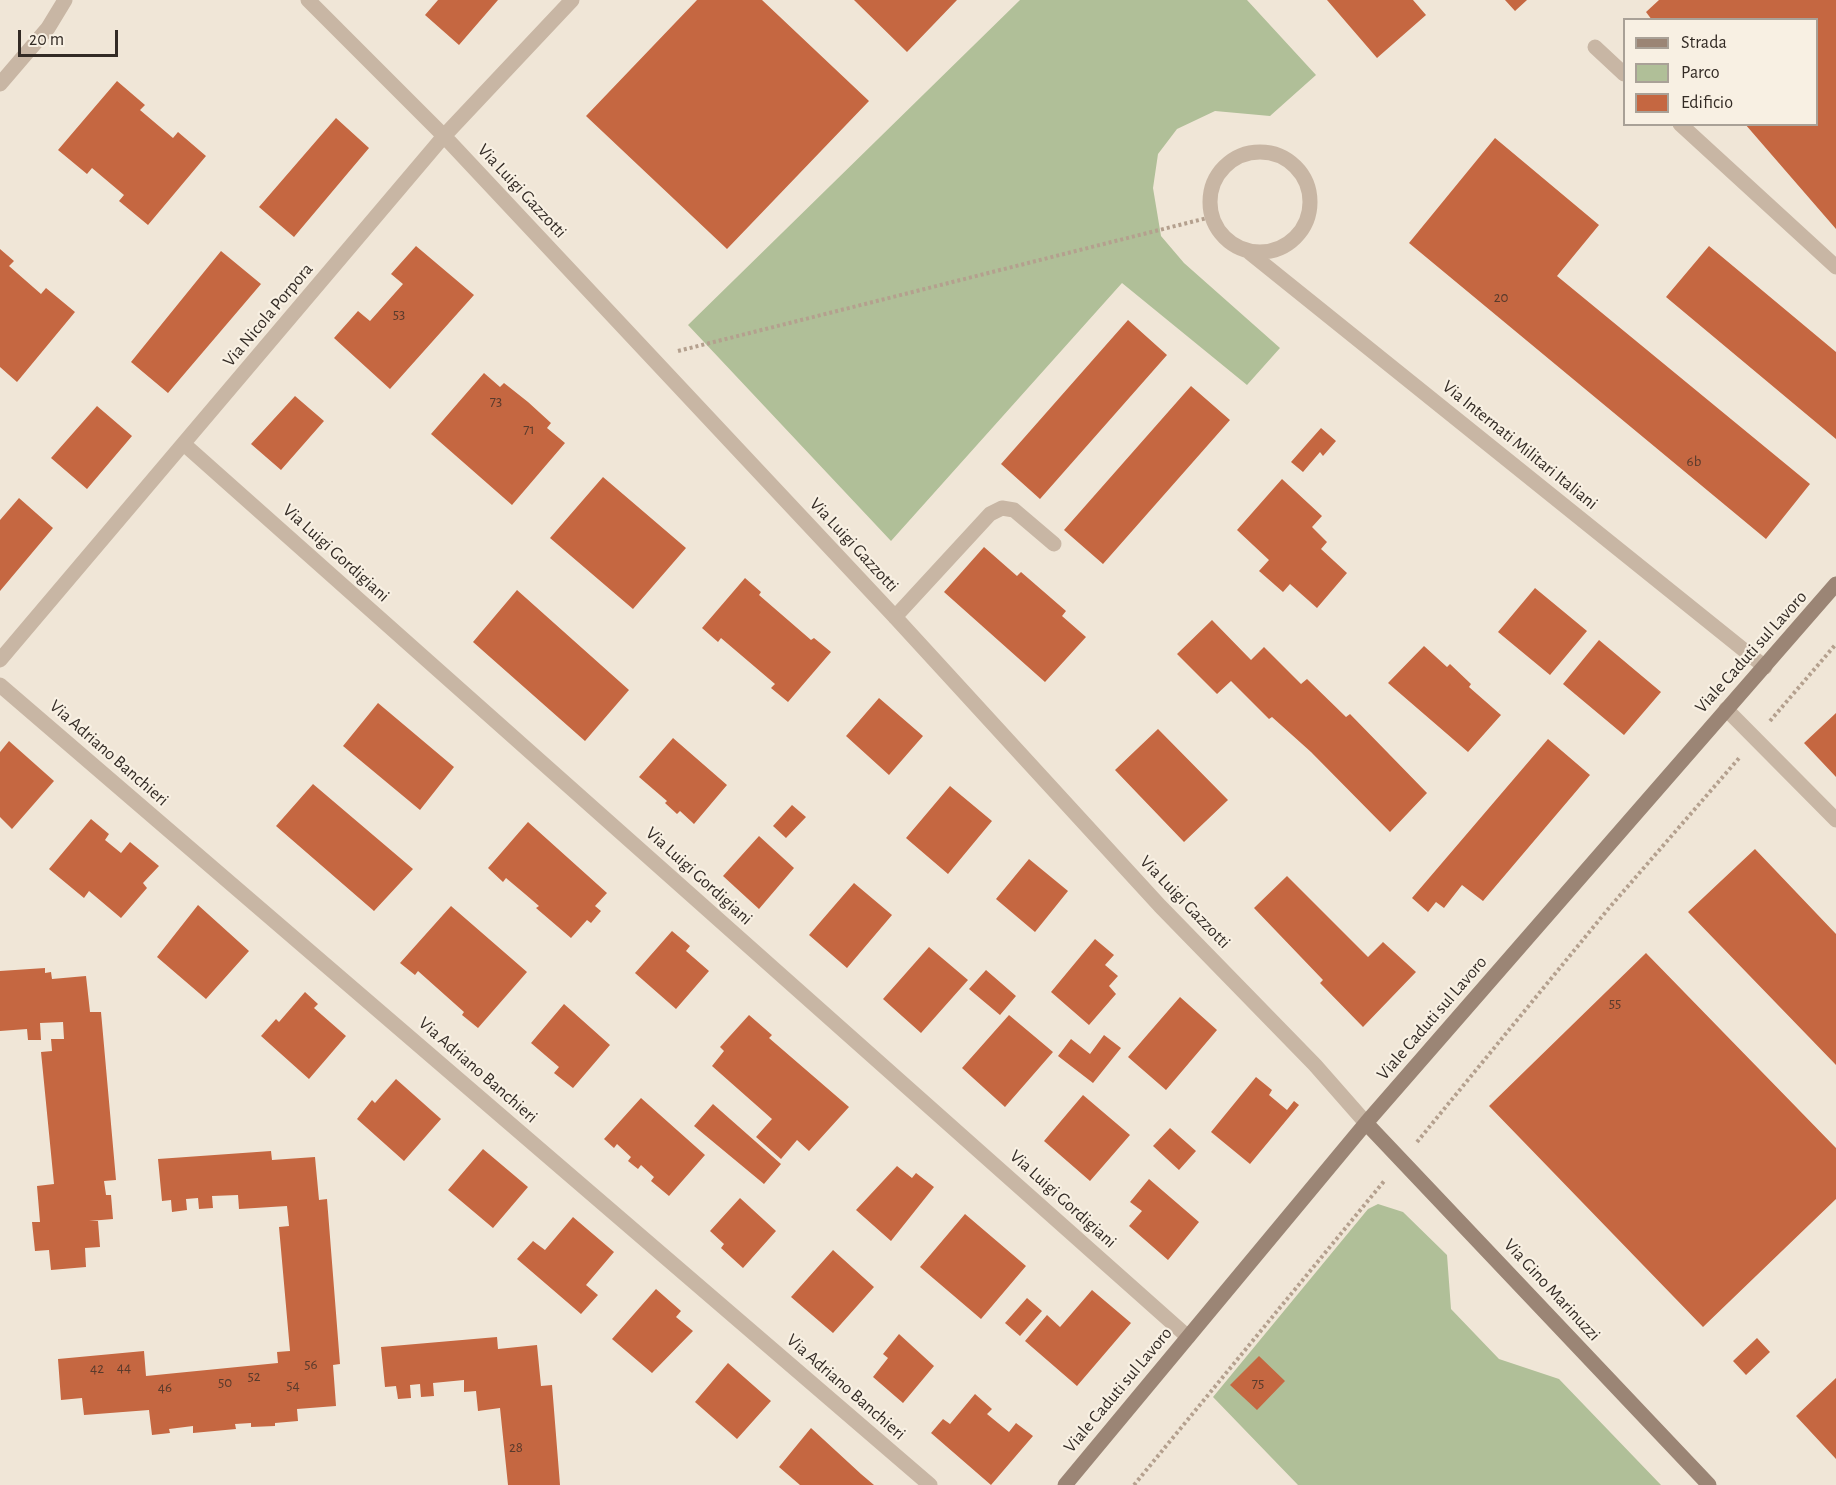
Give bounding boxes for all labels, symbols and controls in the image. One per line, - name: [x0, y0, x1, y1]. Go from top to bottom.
- scale bar: [21, 18, 122, 56]
- legend: [1623, 18, 1818, 126]
- text: 20 m: [29, 31, 64, 49]
- text: Strada: [1681, 34, 1727, 52]
- text: Parco: [1681, 64, 1720, 82]
- text: Edificio: [1681, 94, 1733, 112]
- street label: Via Luigi Gazzotti: [473, 139, 571, 243]
- street label: Via Nicola Porpora: [218, 259, 318, 371]
- house number: 20: [1494, 288, 1508, 306]
- house number: 53: [393, 305, 405, 323]
- street label: Via Internati Militari Italiani: [1438, 376, 1602, 514]
- house number: 73: [490, 392, 502, 410]
- house number: 71: [523, 420, 535, 438]
- house number: 6b: [1687, 452, 1701, 470]
- street label: Via Luigi Gazzotti: [805, 493, 903, 597]
- street label: Via Luigi Gordigiani: [278, 499, 394, 607]
- street label: Viale Caduti sul Lavoro: [1690, 586, 1812, 718]
- street label: Via Adriano Banchieri: [45, 695, 173, 811]
- street label: Via Luigi Gordigiani: [641, 822, 757, 930]
- street label: Via Luigi Gazzotti: [1135, 851, 1235, 953]
- street label: Viale Caduti sul Lavoro: [1372, 952, 1492, 1084]
- house number: 55: [1609, 994, 1621, 1012]
- street label: Via Adriano Banchieri: [414, 1012, 542, 1128]
- street label: Via Luigi Gordigiani: [1005, 1145, 1121, 1253]
- street label: Via Gino Marinuzzi: [1499, 1234, 1605, 1346]
- street label: Viale Caduti sul Lavoro: [1059, 1323, 1177, 1457]
- street label: Via Adriano Banchieri: [782, 1329, 910, 1445]
- house number: 56: [304, 1355, 318, 1373]
- house number: 44: [117, 1358, 131, 1376]
- house number: 42: [90, 1359, 104, 1377]
- house number: 52: [247, 1367, 261, 1385]
- house number: 50: [218, 1373, 232, 1391]
- house number: 75: [1252, 1374, 1264, 1392]
- house number: 54: [286, 1376, 300, 1394]
- house number: 46: [158, 1378, 172, 1396]
- house number: 28: [509, 1438, 523, 1456]

